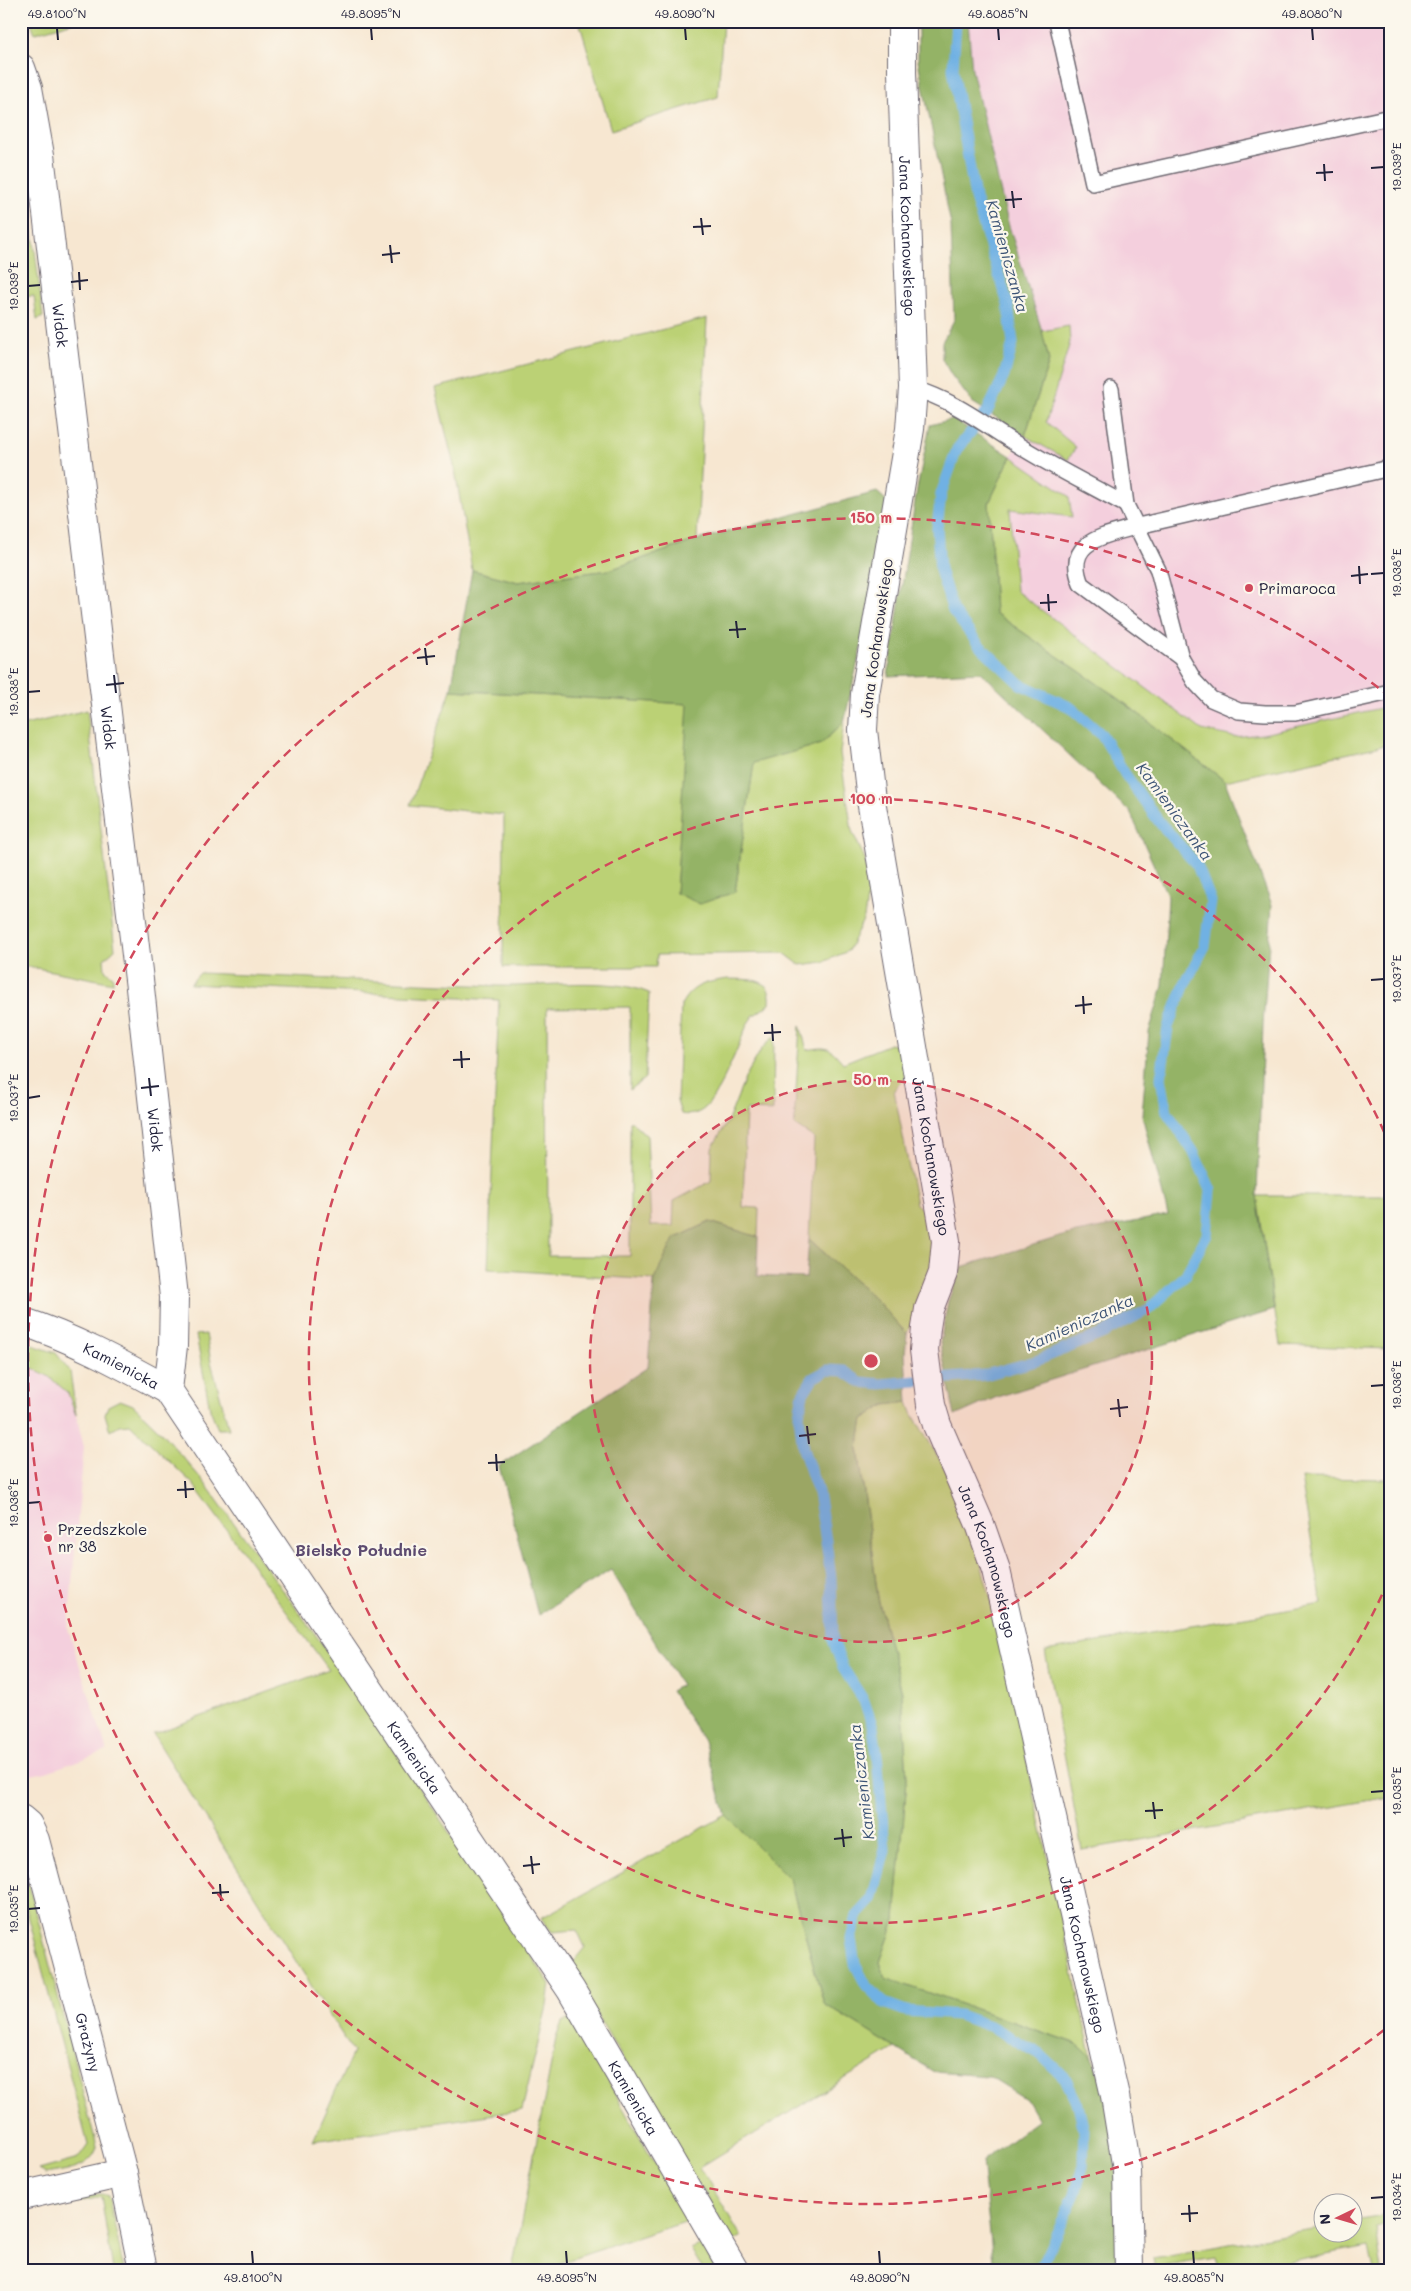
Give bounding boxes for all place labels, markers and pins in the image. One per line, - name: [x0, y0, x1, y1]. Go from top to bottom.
- place label: Primaroca: [1259, 578, 1336, 598]
- marker: Primaroca: [1243, 582, 1255, 594]
- centre of rings: [862, 1352, 880, 1370]
- place label: Przedszkole nr 38: [58, 1519, 147, 1556]
- marker: Przedszkole nr 38: [42, 1532, 54, 1544]

